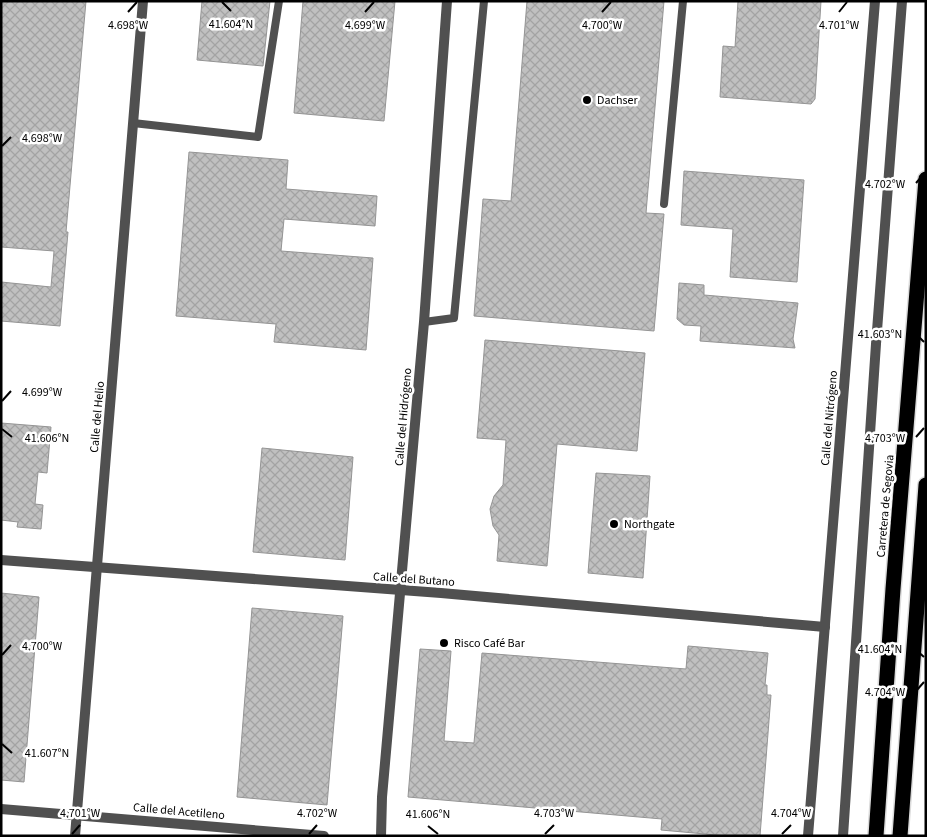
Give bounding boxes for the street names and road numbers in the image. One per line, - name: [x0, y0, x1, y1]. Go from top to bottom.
- street label: Calle del Hidrógeno: [391, 367, 416, 467]
- street label: Calle del Nitrógeno: [817, 370, 842, 466]
- street label: Calle del Helio: [86, 381, 109, 454]
- street label: Carretera de Segovia: [873, 454, 898, 558]
- street label: Calle del Butano: [372, 568, 455, 591]
- street label: Calle del Acetileno: [132, 799, 226, 824]

